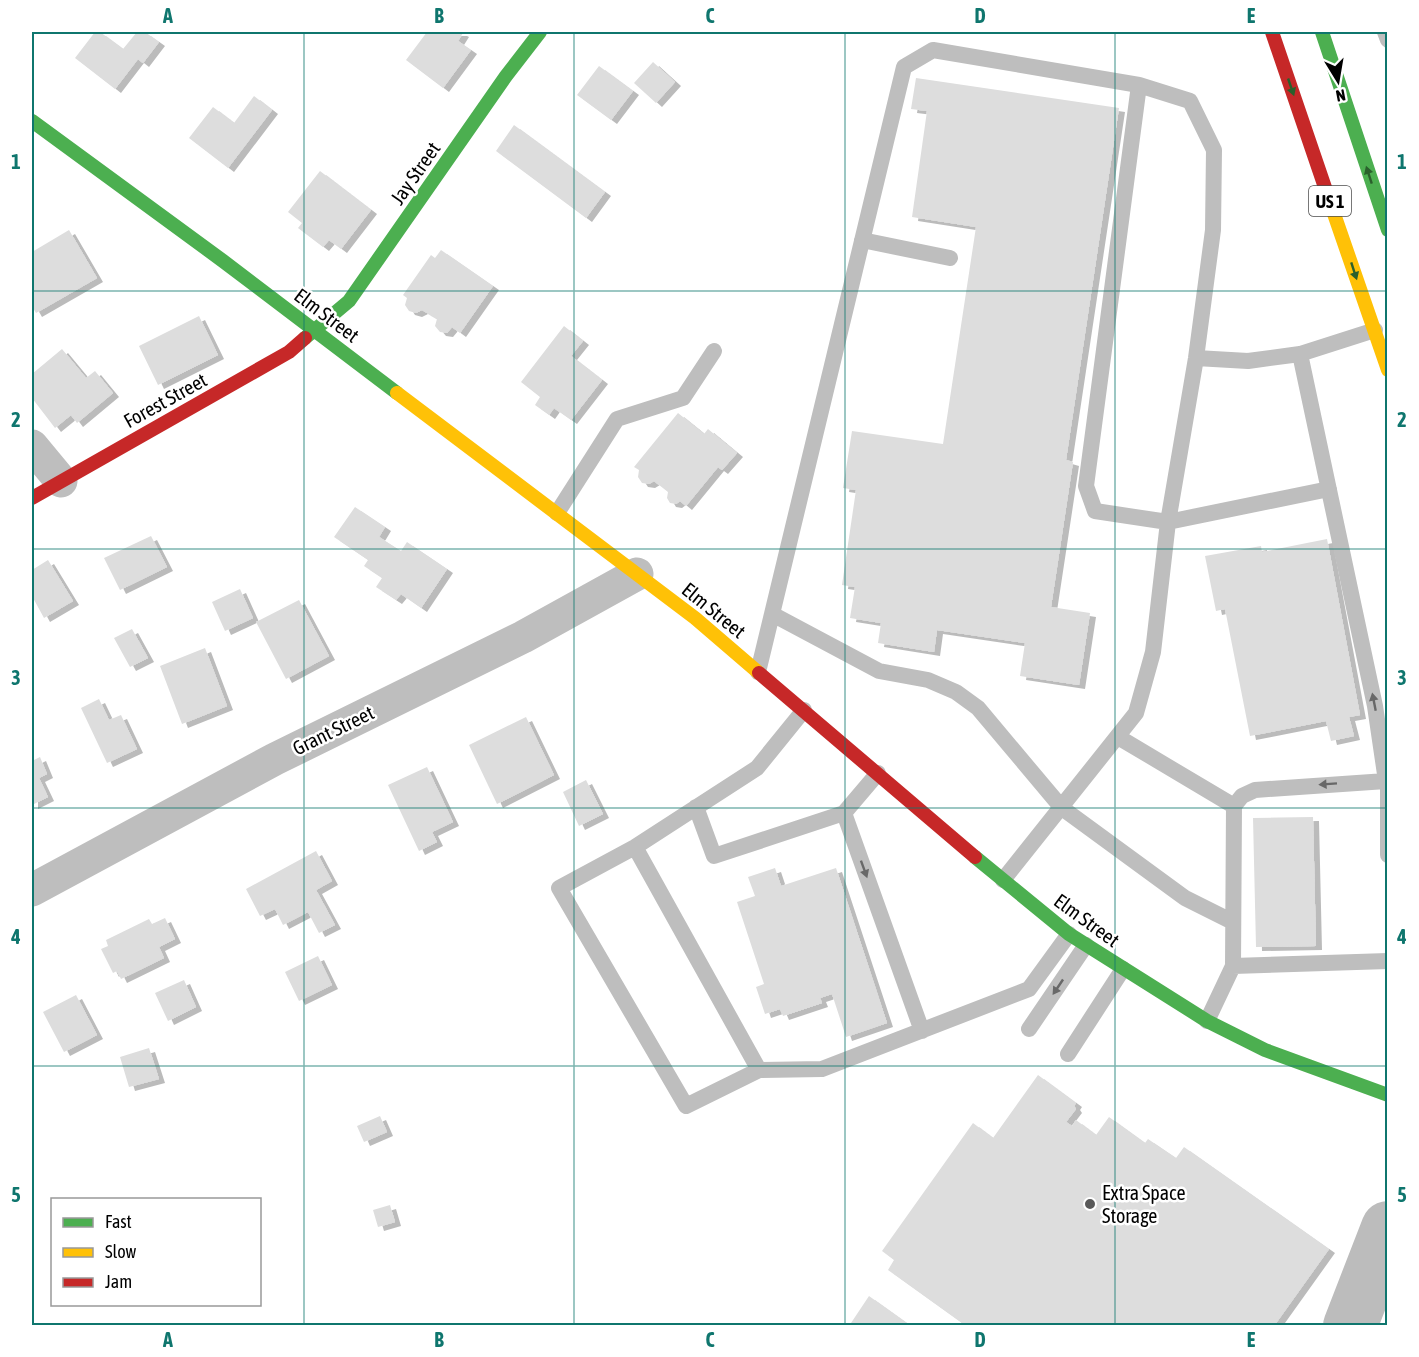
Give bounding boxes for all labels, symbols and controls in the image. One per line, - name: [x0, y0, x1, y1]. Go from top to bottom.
- text: A: [162, 4, 173, 27]
- text: B: [434, 4, 444, 27]
- text: C: [706, 4, 715, 27]
- text: D: [974, 4, 986, 27]
- text: E: [1247, 4, 1256, 27]
- north arrow: [1308, 51, 1368, 111]
- one-way arrow: [1287, 78, 1297, 96]
- text: N: [1335, 86, 1347, 105]
- street label: Jay Street: [385, 137, 445, 208]
- text: 1: [11, 150, 21, 173]
- text: 1: [1397, 150, 1407, 173]
- one-way arrow: [1364, 166, 1373, 184]
- road number: US 1: [1309, 186, 1351, 216]
- one-way arrow: [1349, 263, 1359, 281]
- street label: Elm Street: [290, 283, 364, 347]
- street label: Forest Street: [119, 368, 211, 432]
- text: 2: [11, 408, 21, 431]
- text: 2: [1397, 408, 1407, 431]
- street label: Elm Street: [678, 578, 751, 643]
- text: 3: [11, 666, 21, 689]
- text: 3: [1397, 666, 1407, 689]
- one-way arrow: [1369, 692, 1378, 711]
- street label: Grant Street: [289, 700, 378, 760]
- one-way arrow: [1318, 780, 1337, 789]
- one-way arrow: [860, 860, 870, 878]
- street label: Elm Street: [1050, 889, 1124, 951]
- text: 4: [10, 925, 21, 948]
- text: 4: [1396, 925, 1407, 948]
- one-way arrow: [1052, 979, 1063, 995]
- place label: Extra Space Storage: [1102, 1181, 1186, 1227]
- text: 5: [11, 1183, 21, 1206]
- text: 5: [1397, 1183, 1407, 1206]
- marker: Extra Space Storage: [1083, 1197, 1097, 1211]
- legend: [51, 1198, 261, 1306]
- text: Fast: [105, 1211, 132, 1232]
- text: Slow: [105, 1241, 136, 1262]
- text: Jam: [105, 1271, 132, 1292]
- text: A: [162, 1328, 173, 1351]
- text: B: [434, 1328, 444, 1351]
- text: C: [706, 1328, 715, 1351]
- text: D: [974, 1328, 986, 1351]
- text: E: [1247, 1328, 1256, 1351]

